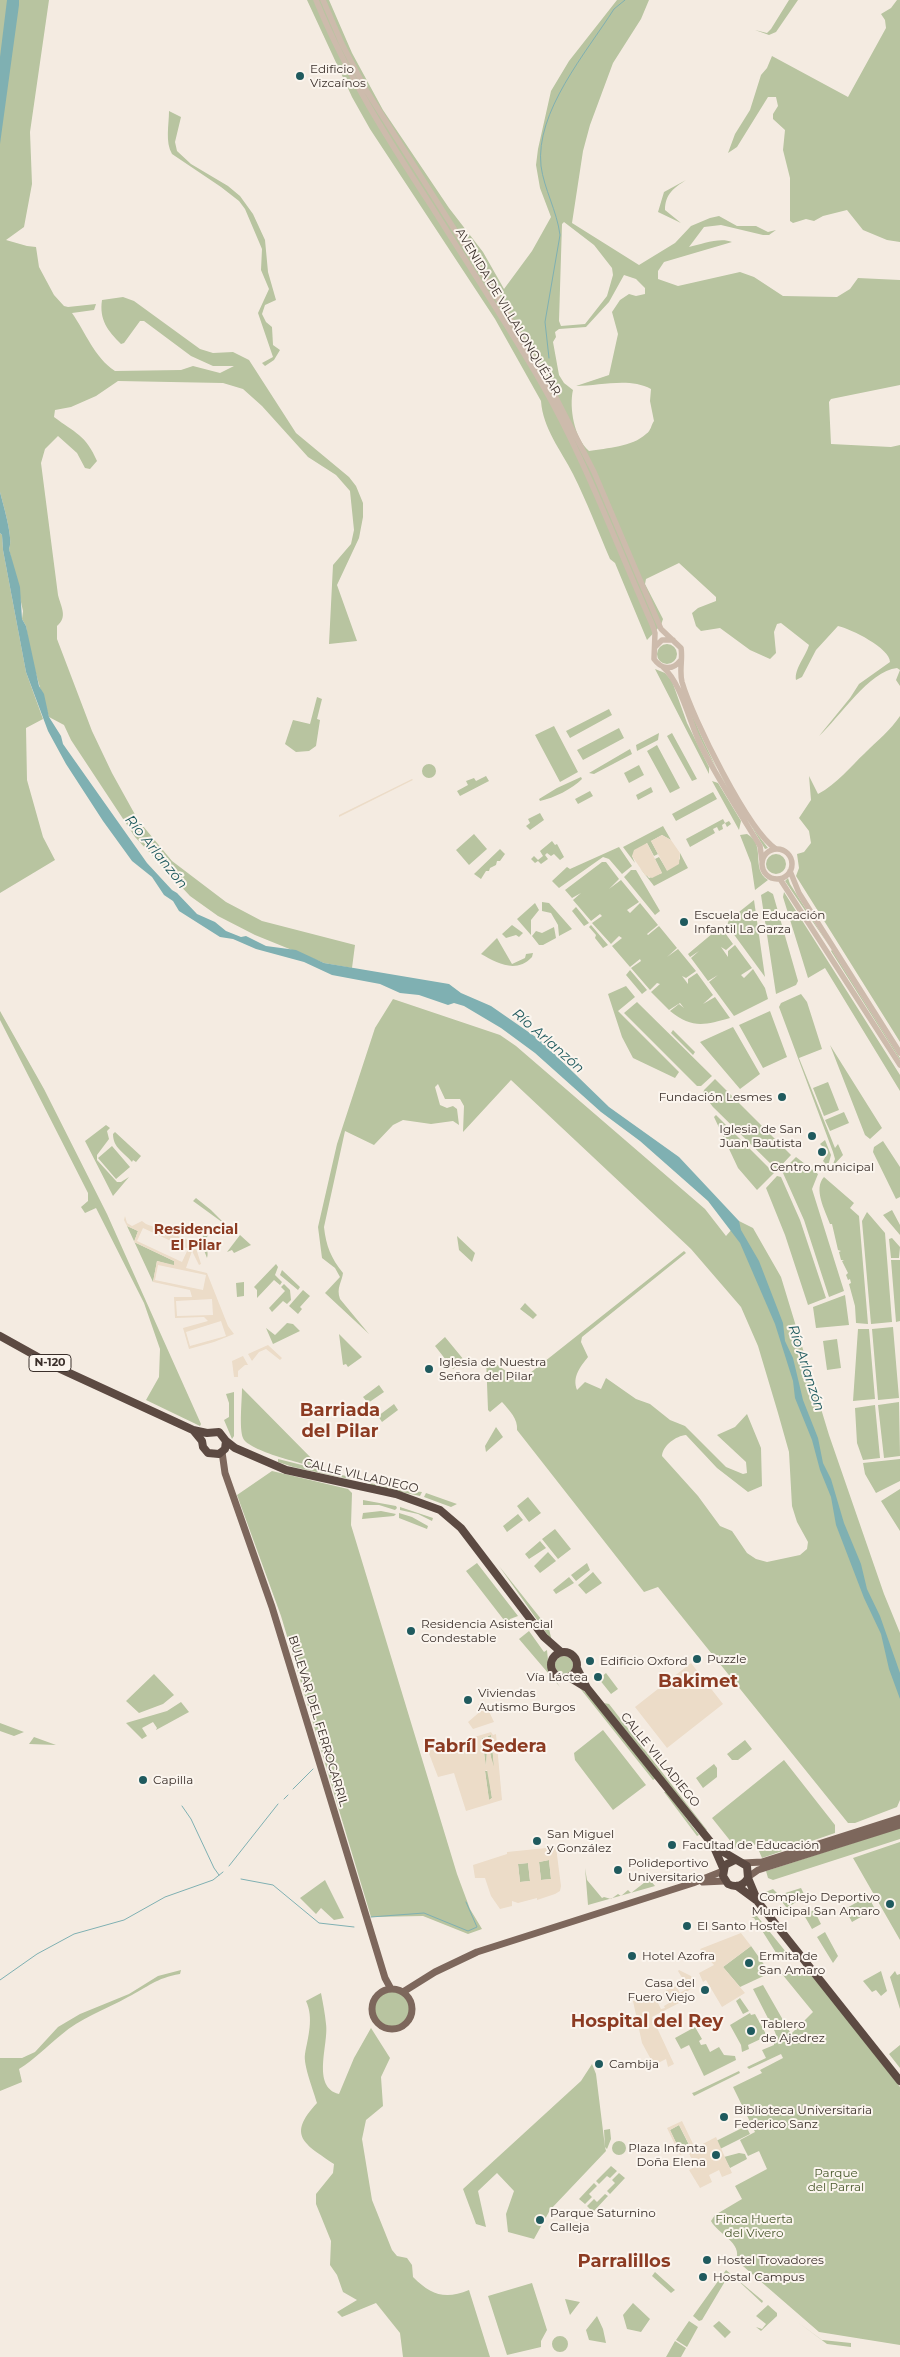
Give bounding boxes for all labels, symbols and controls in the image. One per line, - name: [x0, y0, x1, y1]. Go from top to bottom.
- place label: Edificio Vizcaínos: [310, 62, 366, 90]
- marker: Edificio Vizcaínos: [294, 70, 306, 82]
- street label: AVENIDA DE VILLALONQUÉJAR: [452, 226, 564, 398]
- water label: Río Arlanzón: [121, 812, 191, 892]
- place label: Escuela de Educación Infantil La Garza: [694, 908, 825, 936]
- marker: Escuela de Educación Infantil La Garza: [678, 916, 690, 928]
- water label: Río Arlanzón: [509, 1005, 587, 1077]
- place label: Fundación Lesmes: [659, 1090, 772, 1104]
- marker: Fundación Lesmes: [776, 1091, 788, 1103]
- place label: Iglesia de San Juan Bautista: [719, 1122, 802, 1150]
- marker: Iglesia de San Juan Bautista: [806, 1130, 818, 1142]
- marker: Centro municipal: [816, 1146, 828, 1158]
- place label: Centro municipal: [770, 1160, 874, 1174]
- district label: Residencial El Pilar: [154, 1222, 238, 1254]
- water label: Río Arlanzón: [784, 1323, 828, 1413]
- road number: N-120: [29, 1355, 71, 1372]
- place label: Iglesia de Nuestra Señora del Pilar: [439, 1355, 546, 1383]
- marker: Iglesia de Nuestra Señora del Pilar: [423, 1363, 435, 1375]
- district label: Barriada del Pilar: [300, 1400, 380, 1442]
- street label: CALLE VILLADIEGO: [302, 1456, 420, 1496]
- place label: Residencia Asistencial Condestable: [421, 1617, 553, 1645]
- marker: Residencia Asistencial Condestable: [405, 1625, 417, 1637]
- street label: BULEVAR DEL FERROCARRIL: [285, 1634, 351, 1808]
- place label: Puzzle: [707, 1652, 746, 1666]
- marker: Puzzle: [691, 1653, 703, 1665]
- place label: Edificio Oxford: [600, 1654, 688, 1668]
- marker: Edificio Oxford: [584, 1655, 596, 1667]
- place label: Vía Láctea: [527, 1670, 588, 1684]
- marker: Vía Láctea: [592, 1671, 604, 1683]
- district label: Bakimet: [658, 1671, 738, 1693]
- place label: Viviendas Autismo Burgos: [478, 1686, 575, 1714]
- marker: Viviendas Autismo Burgos: [462, 1694, 474, 1706]
- street label: CALLE VILLADIEGO: [617, 1710, 703, 1810]
- district label: Fabríl Sedera: [423, 1736, 547, 1758]
- place label: Capilla: [153, 1773, 193, 1787]
- marker: Capilla: [137, 1774, 149, 1786]
- place label: San Miguel y González: [547, 1827, 614, 1855]
- marker: San Miguel y González: [531, 1835, 543, 1847]
- place label: Facultad de Educación: [682, 1838, 819, 1852]
- marker: Facultad de Educación: [666, 1839, 678, 1851]
- place label: Polideportivo Universitario: [628, 1856, 708, 1884]
- marker: Polideportivo Universitario: [612, 1864, 624, 1876]
- place label: Complejo Deportivo Municipal San Amaro: [751, 1890, 880, 1918]
- marker: Complejo Deportivo Municipal San Amaro: [884, 1898, 896, 1910]
- place label: El Santo Hostel: [697, 1919, 788, 1933]
- marker: El Santo Hostel: [681, 1920, 693, 1932]
- place label: Hotel Azofra: [642, 1949, 715, 1963]
- place label: Ermita de San Amaro: [759, 1949, 825, 1977]
- marker: Hotel Azofra: [626, 1950, 638, 1962]
- marker: Ermita de San Amaro: [743, 1957, 755, 1969]
- place label: Casa del Fuero Viejo: [628, 1976, 695, 2004]
- marker: Casa del Fuero Viejo: [699, 1984, 711, 1996]
- district label: Hospital del Rey: [571, 2011, 723, 2033]
- place label: Tablero de Ajedrez: [761, 2017, 825, 2045]
- marker: Tablero de Ajedrez: [745, 2025, 757, 2037]
- place label: Cambija: [609, 2057, 659, 2071]
- marker: Cambija: [593, 2058, 605, 2070]
- place label: Biblioteca Universitaria Federico Sanz: [734, 2103, 872, 2131]
- marker: Biblioteca Universitaria Federico Sanz: [718, 2111, 730, 2123]
- place label: Plaza Infanta Doña Elena: [628, 2141, 706, 2169]
- marker: Plaza Infanta Doña Elena: [710, 2149, 722, 2161]
- park label: Parque del Parral: [808, 2166, 864, 2194]
- place label: Parque Saturnino Calleja: [550, 2206, 656, 2234]
- park label: Finca Huerta del Vivero: [715, 2212, 793, 2240]
- marker: Parque Saturnino Calleja: [534, 2214, 546, 2226]
- district label: Parralillos: [578, 2251, 670, 2273]
- place label: Hostel Trovadores: [717, 2253, 824, 2267]
- marker: Hostel Trovadores: [701, 2254, 713, 2266]
- place label: Hostal Campus: [713, 2270, 805, 2284]
- marker: Hostal Campus: [697, 2271, 709, 2283]

